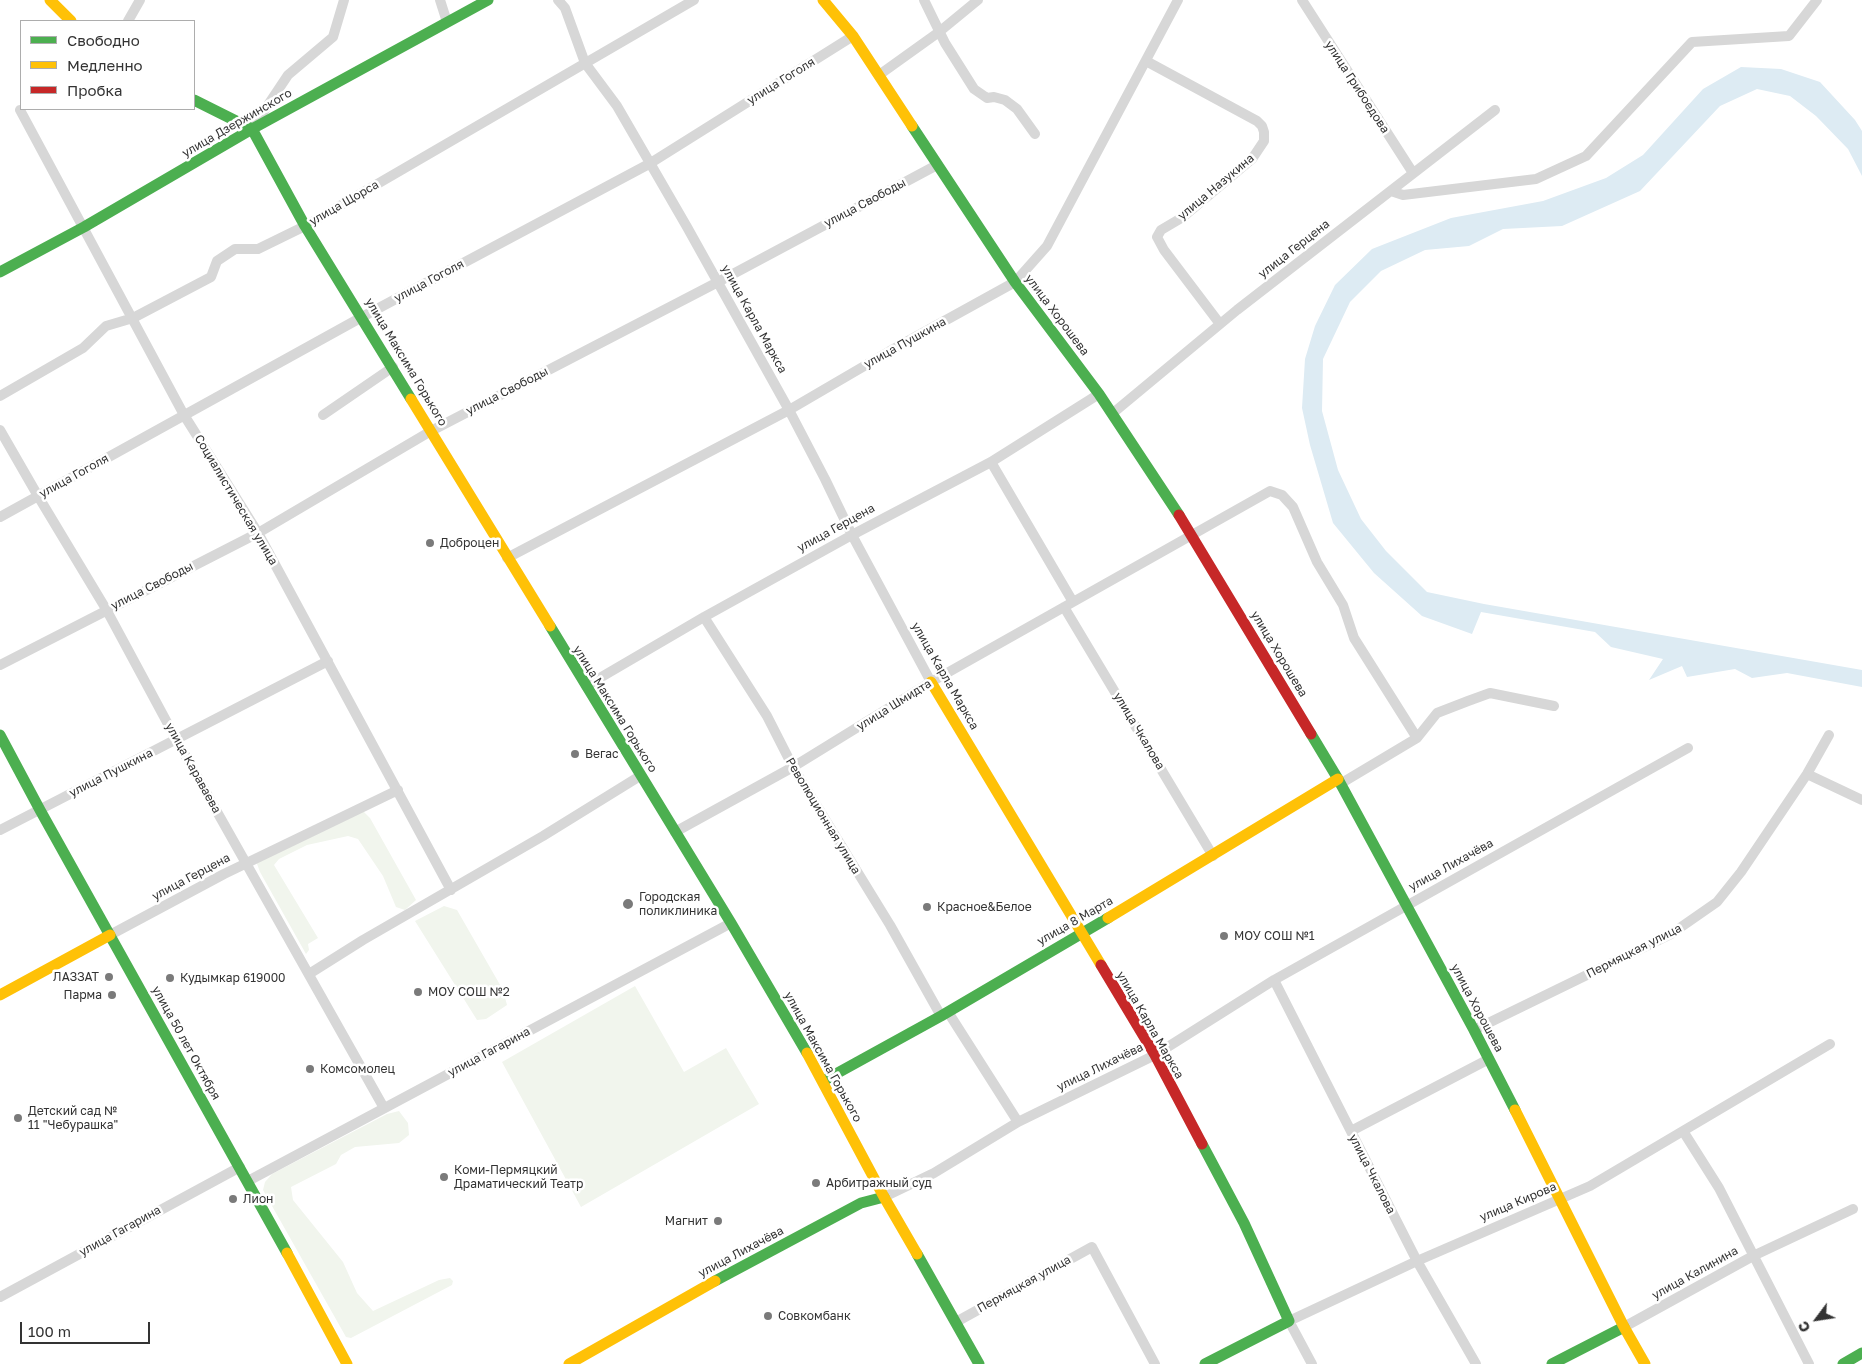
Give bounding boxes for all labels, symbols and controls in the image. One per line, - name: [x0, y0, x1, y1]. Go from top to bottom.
- legend: [20, 20, 195, 110]
- text: Свободно: [67, 31, 140, 49]
- street label: улица Грибоедова: [1322, 38, 1392, 136]
- street label: улица Гоголя: [744, 54, 818, 108]
- text: Медленно: [67, 56, 143, 74]
- text: Пробка: [67, 81, 122, 99]
- street label: улица Дзержинского: [180, 86, 294, 160]
- street label: улица Назукина: [1175, 151, 1257, 223]
- street label: улица Свободы: [822, 175, 908, 231]
- street label: улица Щорса: [307, 177, 381, 229]
- street label: улица Герцена: [1256, 217, 1332, 281]
- street label: улица Гоголя: [392, 257, 466, 305]
- street label: улица Карла Маркса: [718, 262, 790, 376]
- street label: улица Хорошева: [1022, 272, 1092, 358]
- street label: улица Максима Горького: [362, 295, 450, 429]
- street label: улица Пушкина: [861, 314, 949, 372]
- street label: улица Свободы: [463, 364, 551, 418]
- street label: Социалистическая улица: [191, 432, 281, 568]
- street label: улица Гоголя: [37, 451, 111, 501]
- street label: улица Герцена: [795, 501, 877, 555]
- place label: Доброцен: [440, 536, 499, 550]
- marker: Доброцен: [424, 537, 436, 549]
- street label: улица Свободы: [108, 559, 196, 613]
- street label: улица Хорошева: [1248, 608, 1310, 700]
- street label: улица Карла Маркса: [908, 620, 982, 732]
- street label: улица Максима Горького: [570, 643, 660, 775]
- street label: улица Шмидта: [854, 676, 934, 734]
- street label: улица Чкалова: [1110, 690, 1168, 772]
- street label: улица Караваева: [162, 720, 224, 816]
- street label: улица Пушкина: [67, 746, 155, 800]
- place label: Вегас: [585, 747, 619, 761]
- marker: Вегас: [569, 748, 581, 760]
- street label: Революционная улица: [783, 755, 863, 877]
- street label: улица Лихачёва: [1406, 836, 1496, 894]
- street label: улица Герцена: [149, 850, 233, 904]
- place label: Городская поликлиника: [639, 890, 717, 918]
- street label: улица 8 Марта: [1034, 893, 1116, 949]
- marker: Городская поликлиника: [621, 897, 635, 911]
- place label: Красное&Белое: [937, 900, 1032, 914]
- marker: Красное&Белое: [921, 901, 933, 913]
- street label: Пермяцкая улица: [1584, 921, 1684, 981]
- place label: МОУ СОШ №1: [1234, 929, 1315, 943]
- marker: МОУ СОШ №1: [1218, 930, 1230, 942]
- street label: улица Хорошева: [1448, 961, 1506, 1055]
- street label: улица Карла Маркса: [1113, 969, 1187, 1081]
- place label: ЛАЗЗАТ: [53, 970, 99, 984]
- marker: ЛАЗЗАТ: [103, 971, 115, 983]
- place label: Кудымкар 619000: [180, 971, 286, 985]
- marker: Кудымкар 619000: [164, 972, 176, 984]
- street label: улица 50 лет Октября: [149, 984, 223, 1102]
- place label: МОУ СОШ №2: [428, 985, 510, 999]
- marker: МОУ СОШ №2: [412, 986, 424, 998]
- place label: Парма: [63, 988, 102, 1002]
- marker: Парма: [106, 989, 118, 1001]
- street label: улица Максима Горького: [781, 989, 865, 1125]
- street label: улица Гагарина: [445, 1024, 533, 1080]
- street label: улица Лихачёва: [1054, 1040, 1146, 1094]
- place label: Комсомолец: [320, 1062, 395, 1076]
- marker: Комсомолец: [304, 1063, 316, 1075]
- place label: Детский сад № 11 "Чебурашка": [28, 1104, 118, 1132]
- marker: Детский сад № 11 "Чебурашка": [12, 1112, 24, 1124]
- street label: улица Чкалова: [1346, 1132, 1398, 1216]
- place label: Коми-Пермяцкий Драматический Театр: [454, 1163, 583, 1191]
- marker: Коми-Пермяцкий Драматический Театр: [438, 1171, 450, 1183]
- place label: Арбитражный суд: [826, 1176, 932, 1190]
- marker: Арбитражный суд: [810, 1177, 822, 1189]
- street label: улица Кирова: [1477, 1179, 1559, 1225]
- place label: Лион: [243, 1192, 273, 1206]
- marker: Лион: [227, 1193, 239, 1205]
- street label: улица Гагарина: [77, 1203, 163, 1259]
- place label: Магнит: [665, 1214, 708, 1228]
- marker: Магнит: [712, 1215, 724, 1227]
- street label: улица Лихачёва: [696, 1223, 786, 1281]
- street label: улица Калинина: [1649, 1243, 1741, 1303]
- street label: Пермяцкая улица: [975, 1252, 1073, 1316]
- north arrow: [1792, 1294, 1842, 1344]
- place label: Совкомбанк: [778, 1309, 851, 1323]
- marker: Совкомбанк: [762, 1310, 774, 1322]
- scale bar: [22, 1312, 152, 1344]
- text: С: [1794, 1318, 1814, 1336]
- text: 100 m: [28, 1322, 71, 1340]

